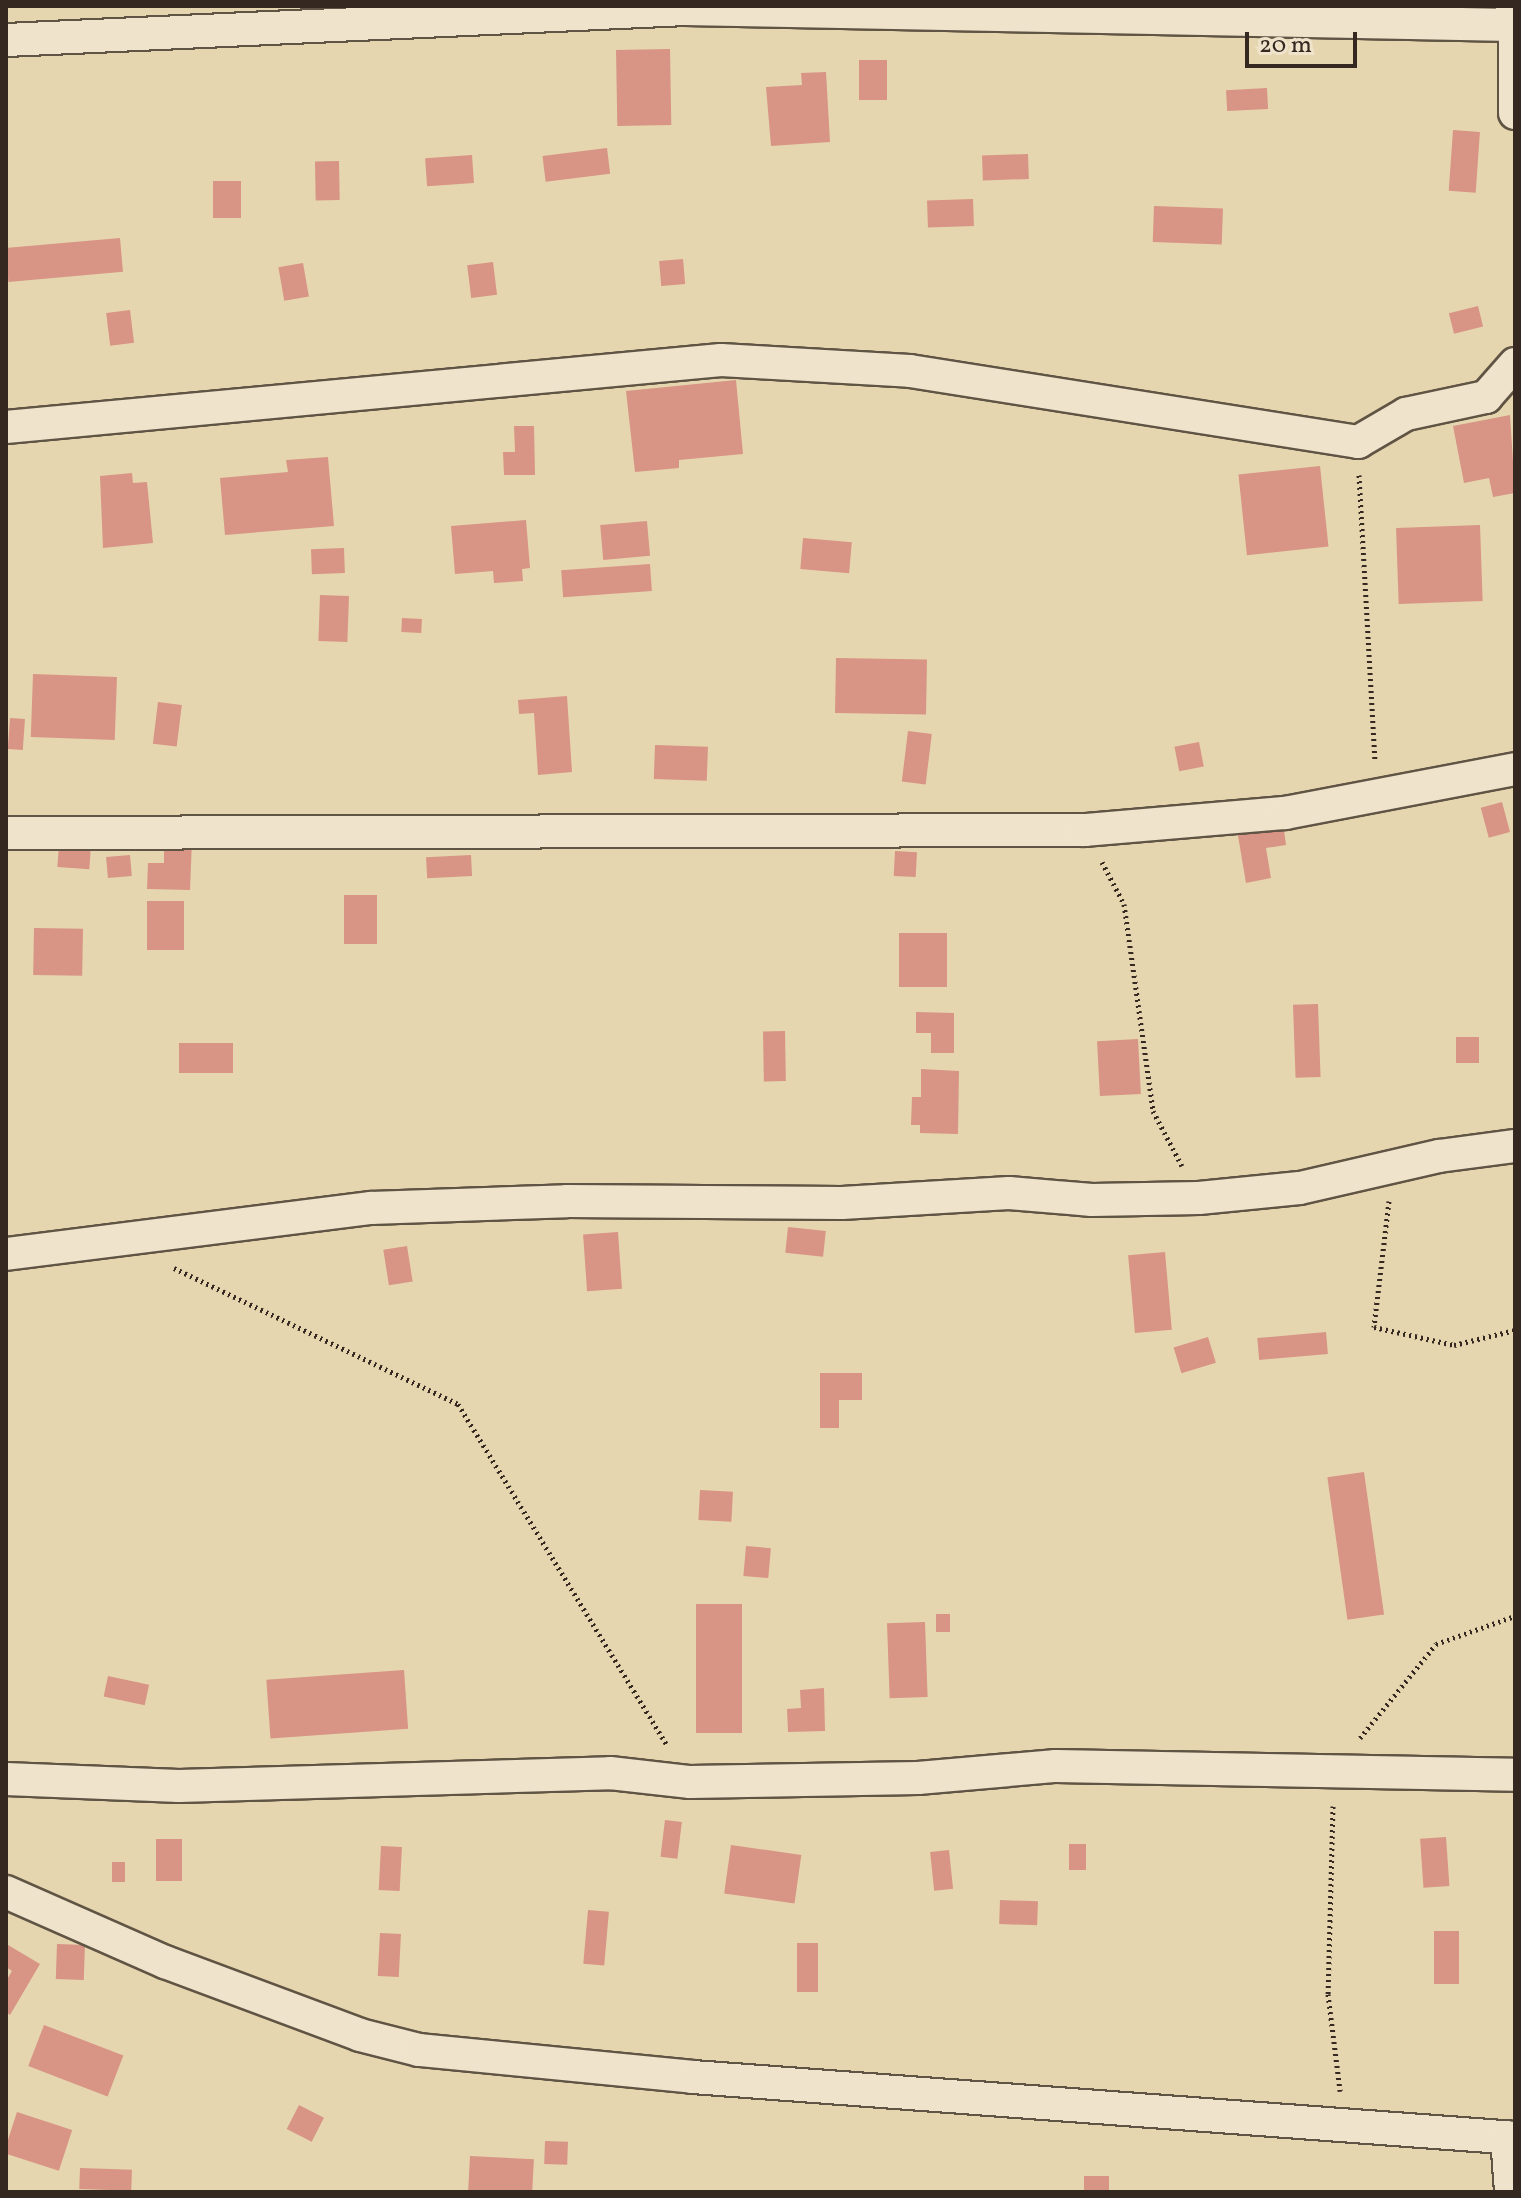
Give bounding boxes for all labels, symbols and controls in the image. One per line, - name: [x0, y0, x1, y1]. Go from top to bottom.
- scale bar: [1249, 16, 1361, 66]
- text: 20 m: [1259, 29, 1312, 63]

